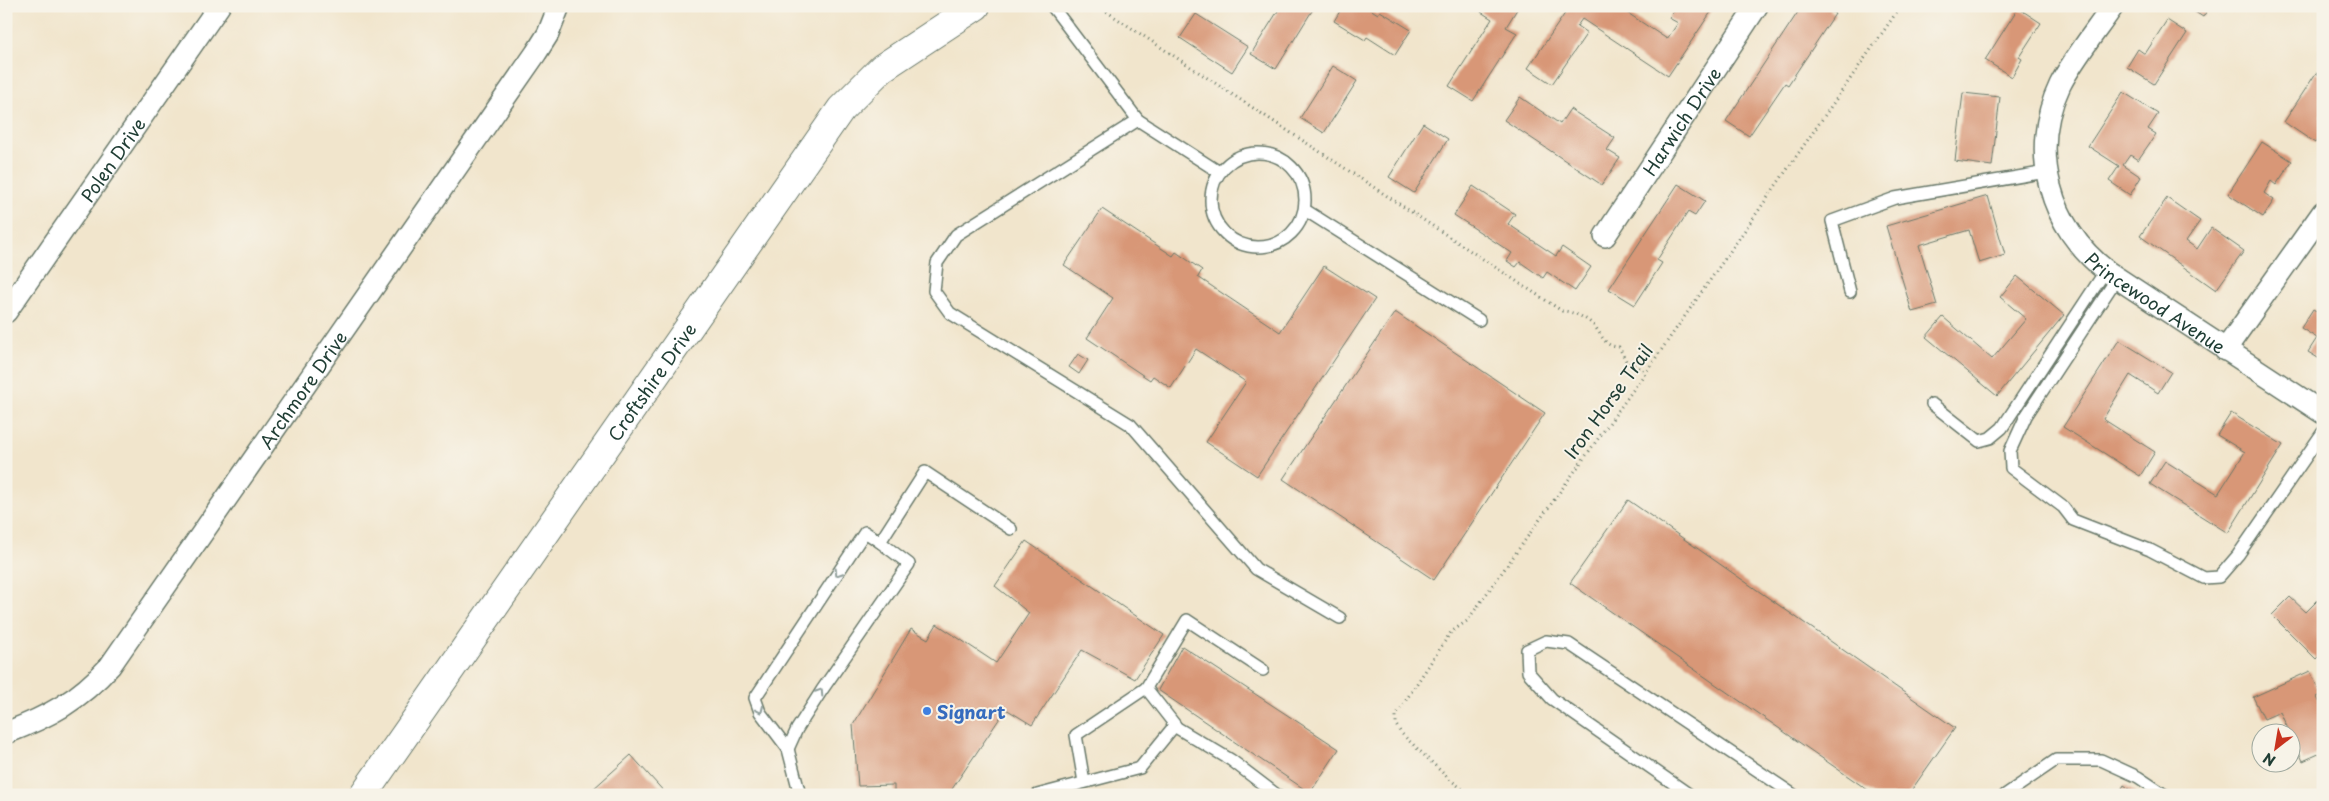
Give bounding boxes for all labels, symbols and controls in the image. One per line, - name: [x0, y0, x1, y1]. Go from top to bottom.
- street label: Harwich Drive: [1635, 61, 1727, 180]
- street label: Polen Drive: [73, 112, 151, 207]
- street label: Princewood Avenue: [2079, 245, 2231, 359]
- street label: Croftshire Drive: [600, 317, 702, 446]
- street label: Archmore Drive: [252, 325, 353, 454]
- street label: Iron Horse Trail: [1557, 338, 1659, 464]
- one-way arrow: [835, 567, 844, 577]
- one-way arrow: [814, 688, 824, 697]
- place label: Signart: [937, 698, 1006, 725]
- one-way arrow: [754, 704, 764, 713]
- marker: Signart: [921, 705, 933, 717]
- north arrow: [2252, 724, 2302, 774]
- text: N: [2259, 748, 2279, 771]

